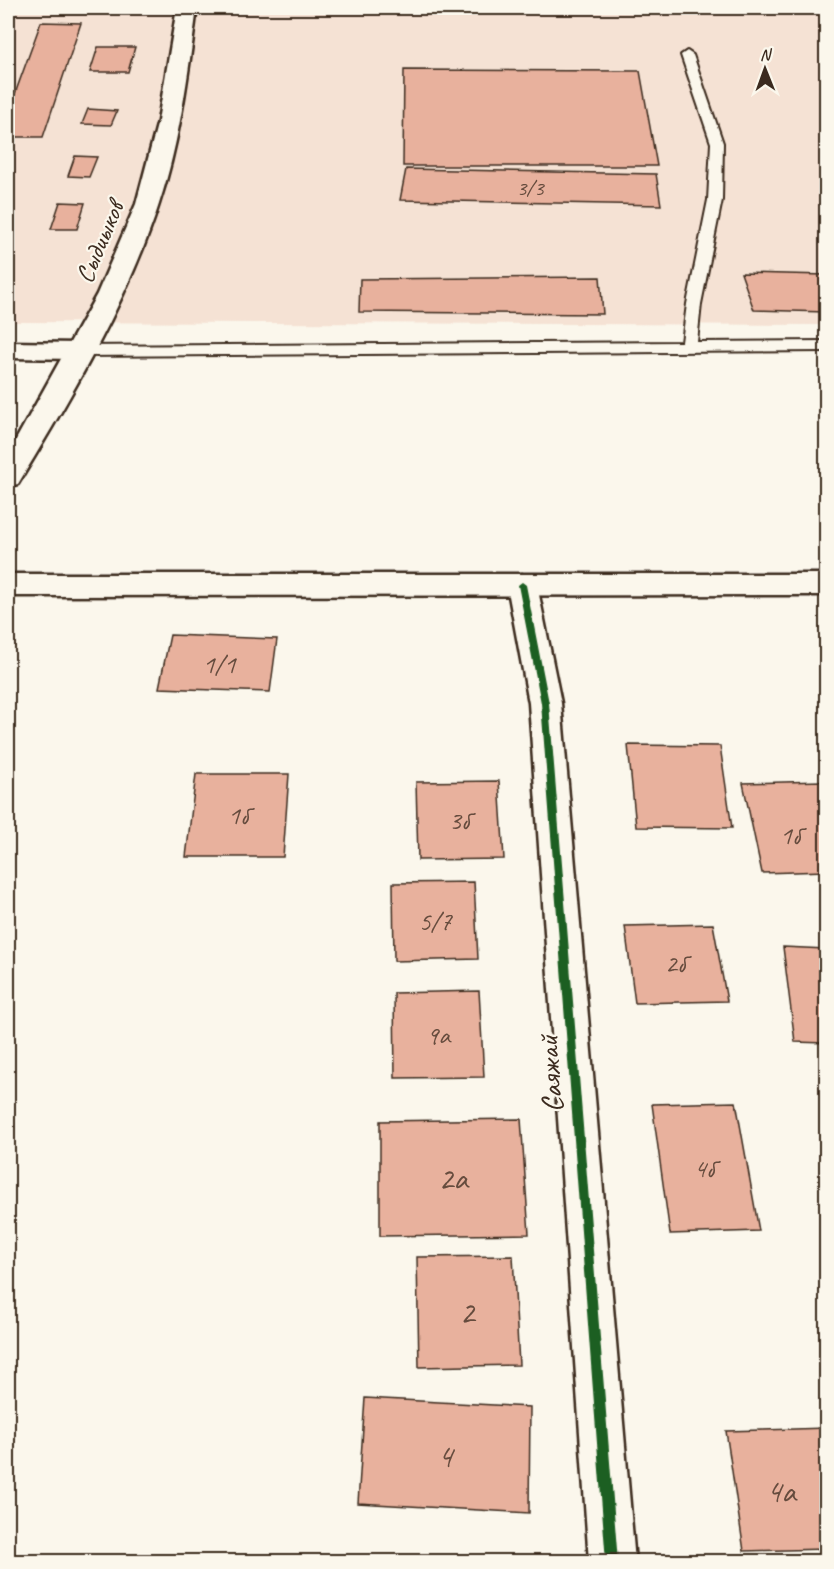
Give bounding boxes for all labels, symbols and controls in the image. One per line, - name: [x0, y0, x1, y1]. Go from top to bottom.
- north arrow: [735, 39, 795, 99]
- text: N: [760, 45, 773, 65]
- house number: 3/3: [516, 174, 546, 202]
- street label: Сыдиыков: [68, 192, 133, 288]
- house number: 1/1: [202, 647, 237, 681]
- house number: 1б: [228, 798, 255, 832]
- house number: 3б: [449, 803, 476, 837]
- house number: 1б: [780, 818, 807, 852]
- house number: 5/7: [418, 904, 453, 938]
- house number: 2б: [665, 946, 692, 980]
- house number: 9а: [426, 1018, 452, 1052]
- street label: Саяжай: [528, 1032, 572, 1114]
- house number: 4б: [694, 1151, 721, 1185]
- house number: 2а: [438, 1157, 470, 1199]
- house number: 2: [460, 1291, 478, 1333]
- house number: 4: [438, 1435, 456, 1477]
- house number: 4а: [766, 1470, 798, 1512]

